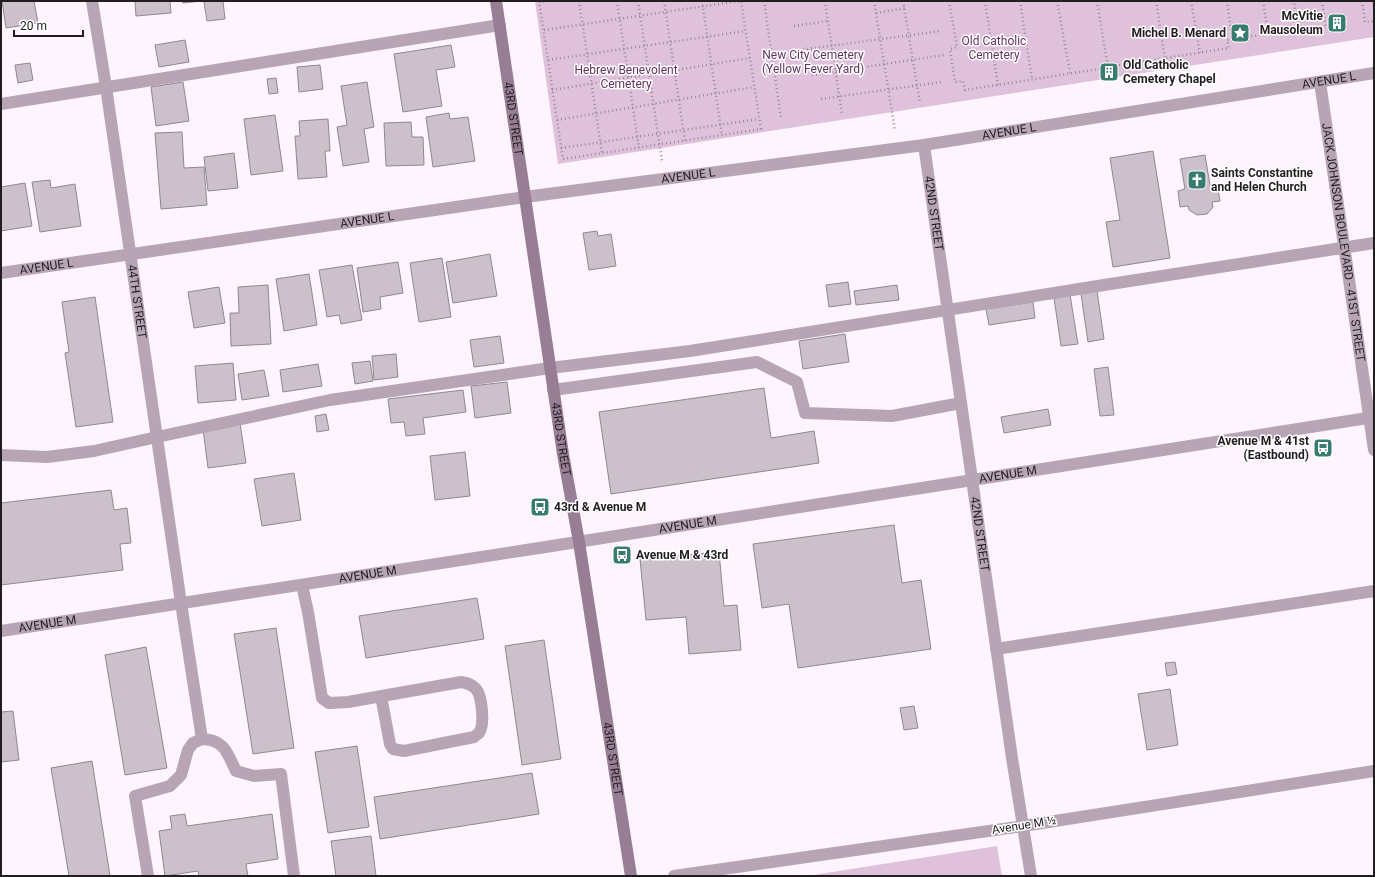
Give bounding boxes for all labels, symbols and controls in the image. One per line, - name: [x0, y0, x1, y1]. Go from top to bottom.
- place label: McVitie Mausoleum: [1260, 9, 1324, 37]
- scale bar: [14, 12, 83, 38]
- building icon: McVitie Mausoleum: [1326, 12, 1348, 34]
- text: 20 m: [20, 19, 47, 33]
- place icon: Michel B. Menard: [1229, 22, 1251, 44]
- place label: Michel B. Menard: [1131, 26, 1226, 40]
- park label: Old Catholic Cemetery: [962, 34, 1026, 62]
- park label: New City Cemetery (Yellow Fever Yard): [762, 48, 864, 76]
- place label: Old Catholic Cemetery Chapel: [1123, 58, 1216, 86]
- building icon: Old Catholic Cemetery Chapel: [1098, 61, 1120, 83]
- park label: Hebrew Benevolent Cemetery: [574, 63, 678, 91]
- street label: AVENUE L: [1301, 69, 1357, 91]
- street label: 43RD STREET: [501, 81, 526, 157]
- street label: AVENUE L: [981, 120, 1038, 143]
- street label: JACK JOHNSON BOULEVARD - 41ST STREET: [1319, 122, 1368, 363]
- street label: AVENUE L: [660, 165, 717, 186]
- place label: Saints Constantine and Helen Church: [1211, 166, 1314, 194]
- church icon: Saints Constantine and Helen Church: [1186, 169, 1208, 191]
- street label: 42ND STREET: [922, 175, 946, 252]
- street label: AVENUE L: [339, 209, 396, 231]
- street label: AVENUE L: [19, 255, 75, 277]
- street label: 44TH STREET: [125, 264, 150, 340]
- street label: 43RD STREET: [548, 401, 574, 477]
- place label: Avenue M & 41st (Eastbound): [1217, 434, 1309, 462]
- bus stop icon: Avenue M & 41st (Eastbound): [1312, 437, 1334, 459]
- street label: AVENUE M: [978, 463, 1038, 486]
- bus stop icon: 43rd & Avenue M: [529, 496, 551, 518]
- street label: 42ND STREET: [968, 496, 992, 572]
- place label: 43rd & Avenue M: [554, 500, 646, 514]
- street label: AVENUE M: [658, 513, 718, 536]
- bus stop icon: Avenue M & 43rd: [611, 544, 633, 566]
- place label: Avenue M & 43rd: [636, 548, 729, 562]
- street label: AVENUE M: [338, 563, 398, 586]
- street label: AVENUE M: [18, 612, 77, 635]
- street label: 43RD STREET: [600, 721, 625, 797]
- street label: Avenue M ½: [991, 813, 1057, 837]

